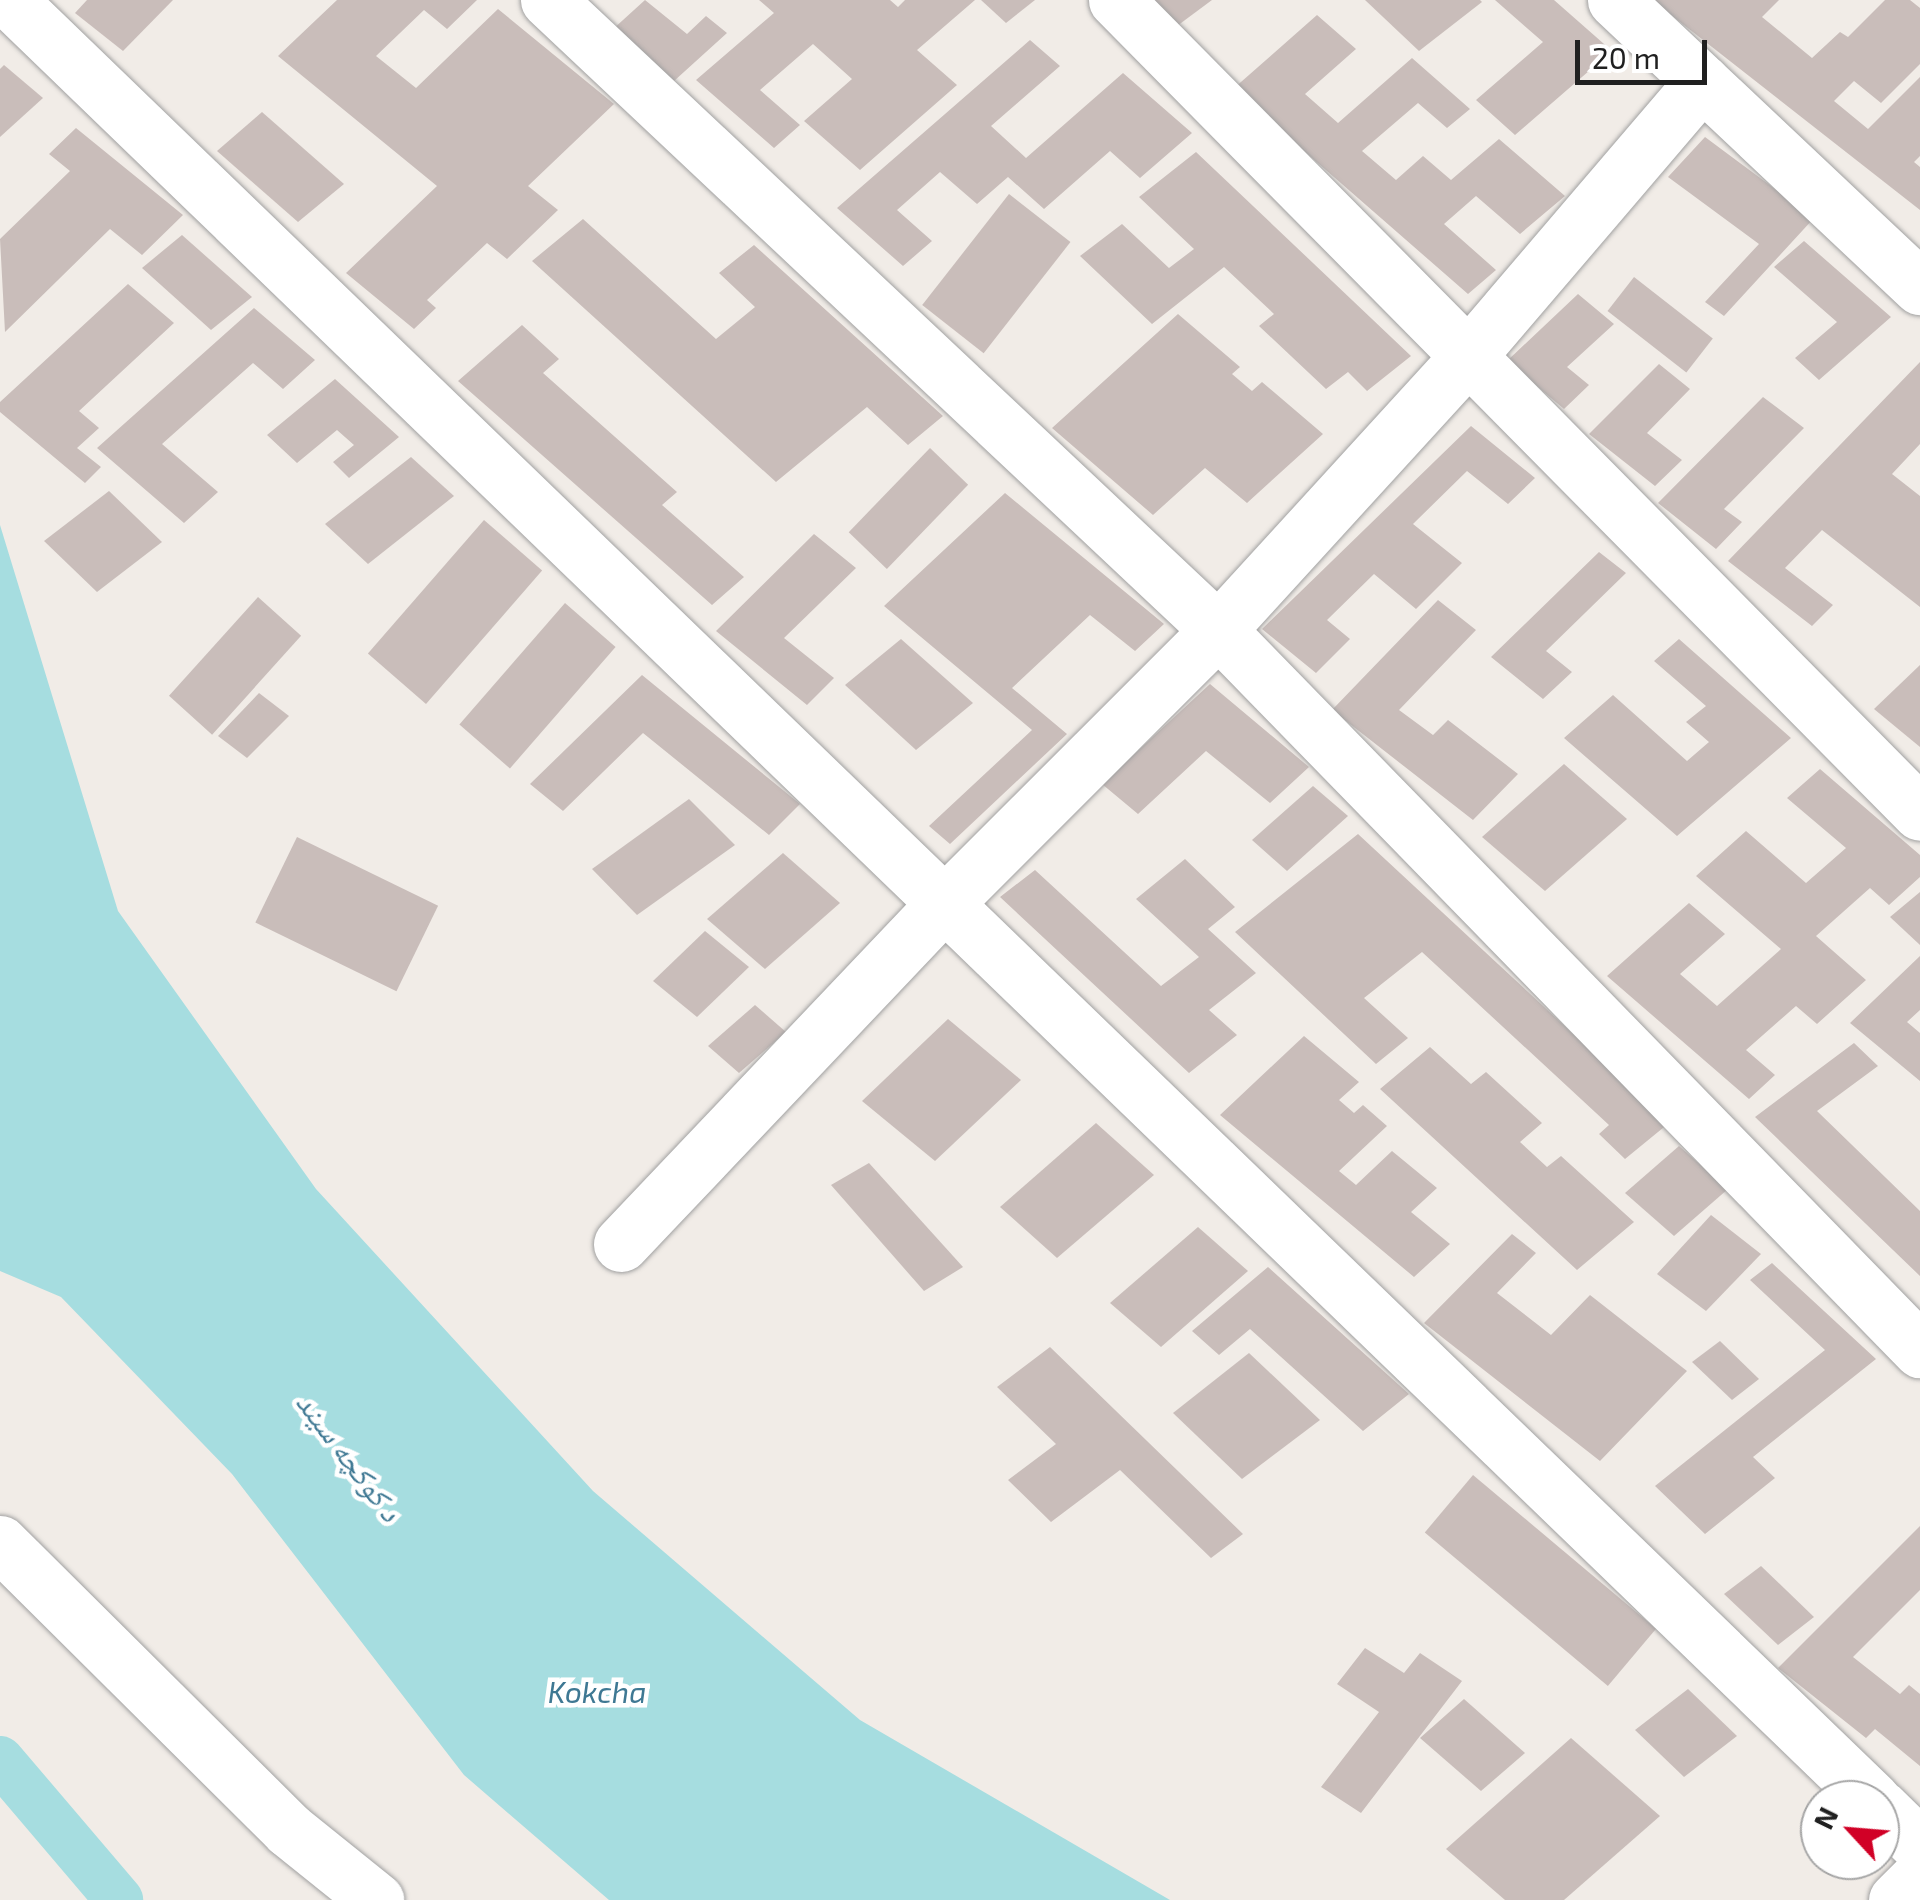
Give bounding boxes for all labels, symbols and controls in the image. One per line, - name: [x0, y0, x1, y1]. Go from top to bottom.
- scale bar: [1580, 20, 1712, 82]
- text: 20 m: [1592, 39, 1660, 75]
- water label: د کوکچه سیند: [290, 1385, 410, 1527]
- water label: Kokcha: [548, 1673, 646, 1709]
- north arrow: [1800, 1780, 1900, 1880]
- text: N: [1805, 1801, 1845, 1834]

